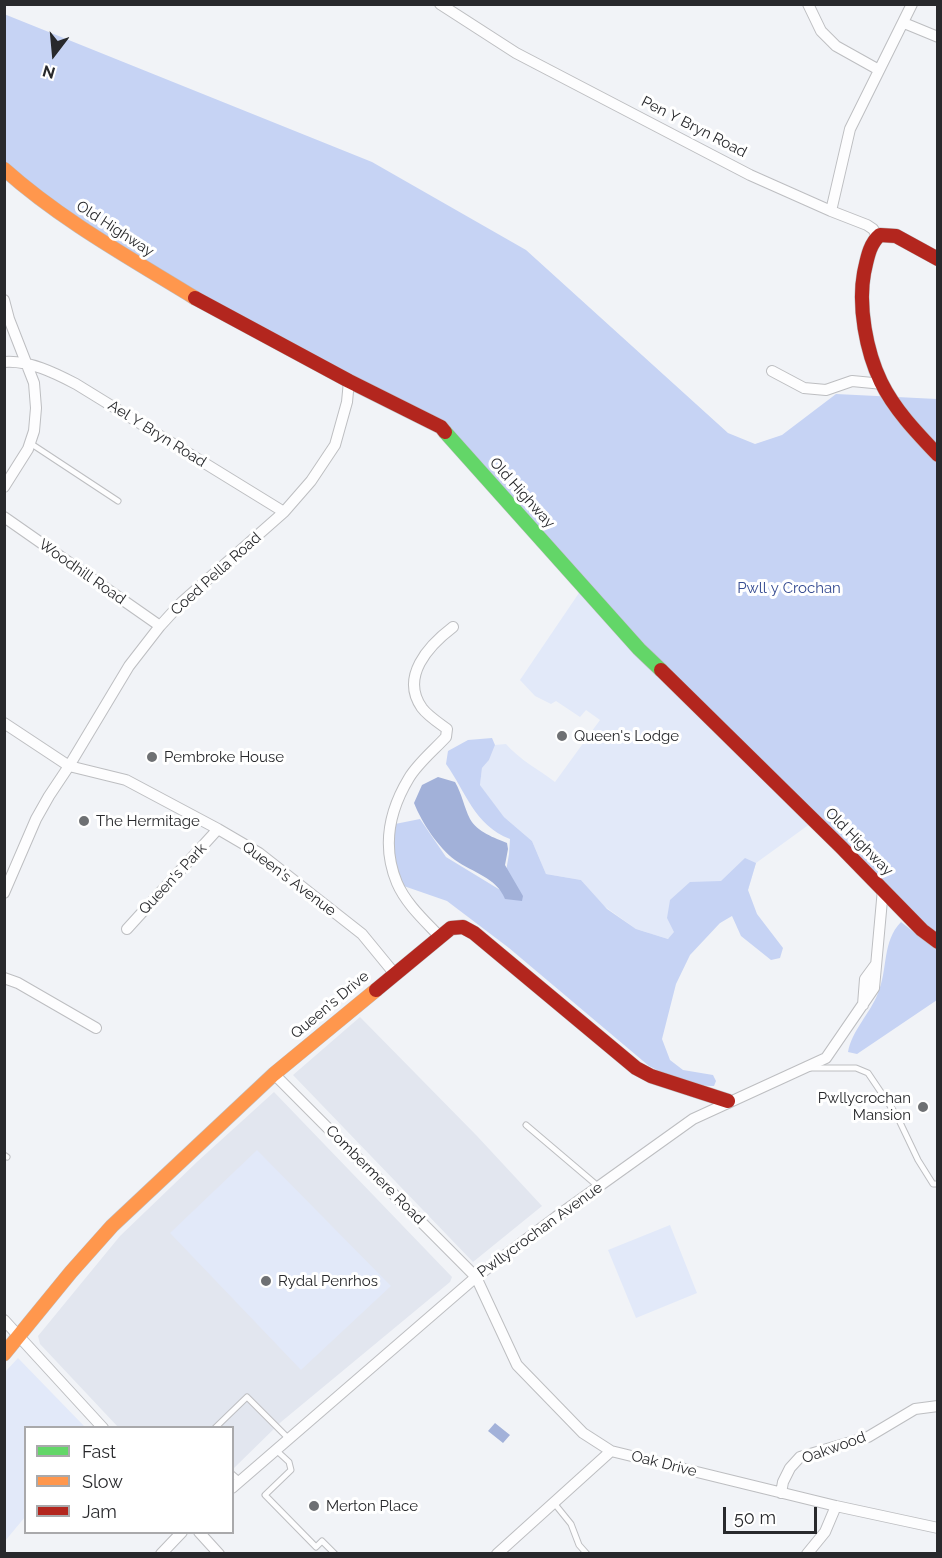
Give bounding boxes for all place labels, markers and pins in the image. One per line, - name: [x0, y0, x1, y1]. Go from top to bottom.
- place label: Queen's Lodge: [574, 727, 679, 745]
- marker: Queen's Lodge: [555, 729, 569, 743]
- place label: Pembroke House: [164, 748, 284, 766]
- marker: Pembroke House: [145, 750, 159, 764]
- place label: The Hermitage: [96, 812, 200, 830]
- marker: The Hermitage: [77, 814, 91, 828]
- place label: Pwllycrochan Mansion: [818, 1089, 911, 1124]
- marker: Pwllycrochan Mansion: [916, 1100, 930, 1114]
- place label: Rydal Penrhos: [278, 1272, 378, 1290]
- marker: Rydal Penrhos: [259, 1274, 273, 1288]
- place label: Merton Place: [326, 1497, 418, 1515]
- marker: Merton Place: [307, 1499, 321, 1513]

